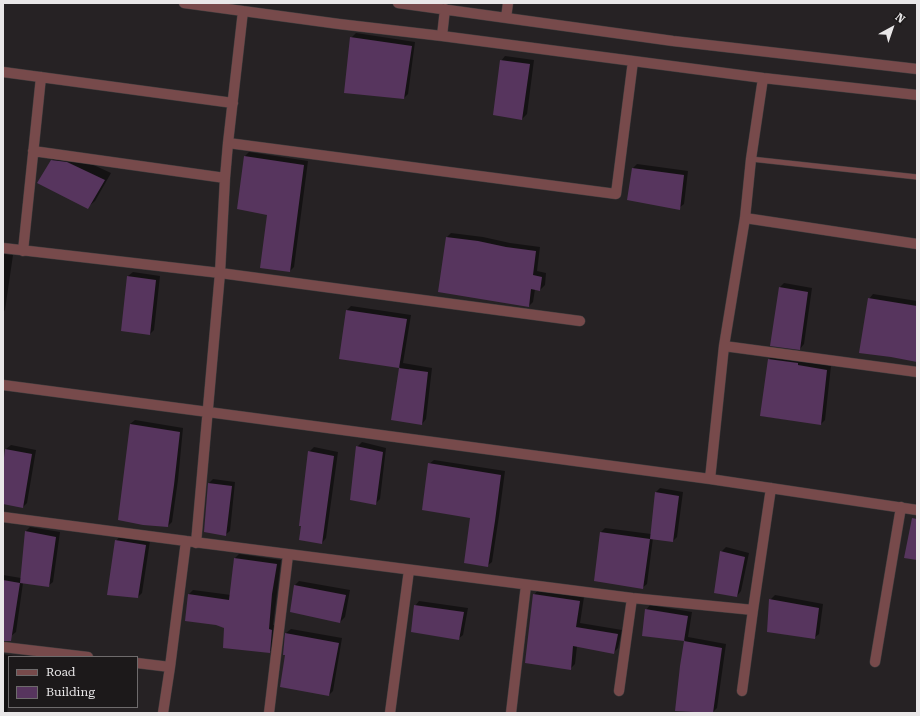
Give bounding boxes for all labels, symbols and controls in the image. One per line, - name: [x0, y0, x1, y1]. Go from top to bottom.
- north arrow: [872, 8, 912, 48]
- text: N: [893, 11, 907, 26]
- legend: [8, 656, 138, 708]
- text: Road: [46, 665, 75, 679]
- text: Building: [46, 685, 95, 699]

